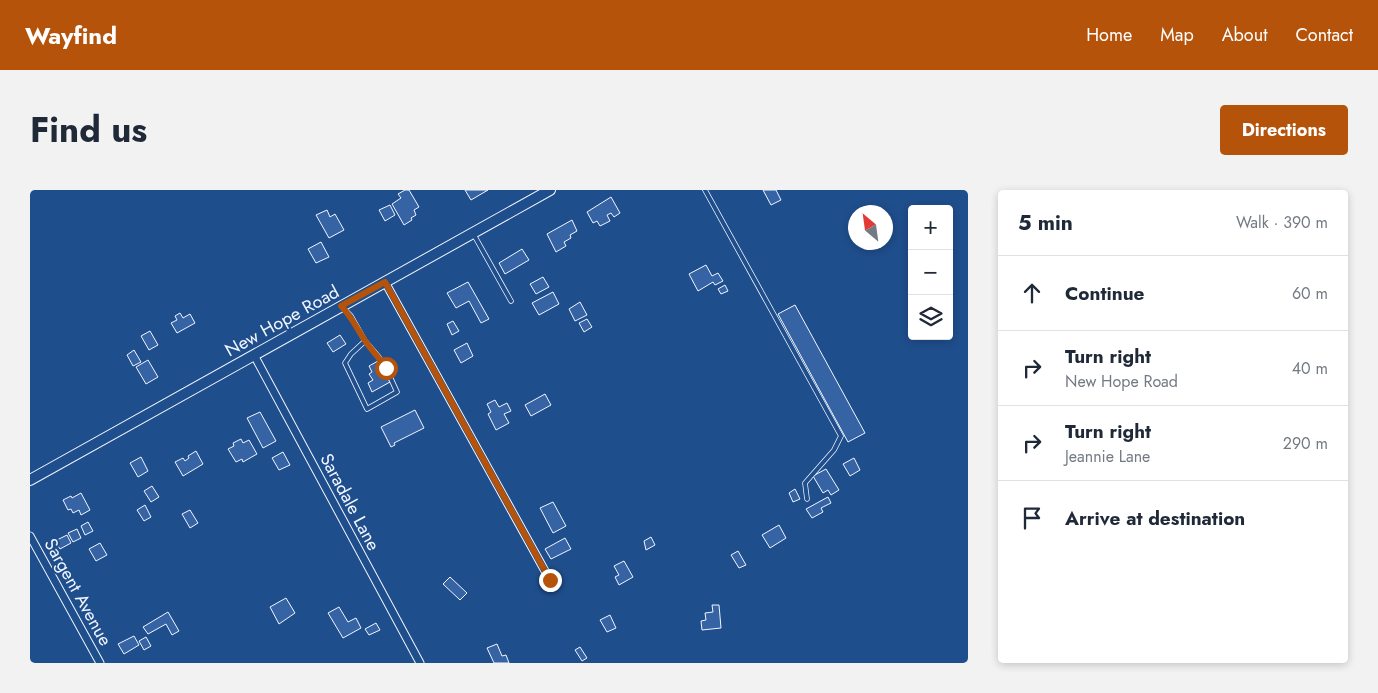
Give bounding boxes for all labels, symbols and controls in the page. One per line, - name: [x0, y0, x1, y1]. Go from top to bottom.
- text: Wayfind: [25, 18, 117, 53]
- text: Home: [1086, 22, 1132, 48]
- text: Map: [1160, 22, 1194, 48]
- text: About: [1222, 22, 1267, 48]
- text: Contact: [1295, 22, 1353, 48]
- text: Find us: [30, 105, 147, 155]
- button: Directions: [1220, 105, 1348, 155]
- north arrow: [848, 205, 893, 250]
- map controls: [908, 205, 953, 340]
- button: +: [908, 205, 953, 250]
- text: 5 min: [1018, 208, 1073, 238]
- text: Walk · 390 m: [1236, 211, 1328, 234]
- button: −: [908, 250, 953, 295]
- street label: New Hope Road: [220, 279, 344, 363]
- icon: ahead: [1018, 279, 1046, 307]
- text: Continue: [1065, 280, 1144, 307]
- text: 60 m: [1292, 282, 1328, 305]
- button: layers: [908, 295, 953, 340]
- text: Turn right: [1065, 343, 1151, 370]
- icon: right: [1018, 354, 1046, 382]
- route start: [375, 357, 398, 380]
- text: 40 m: [1292, 357, 1328, 380]
- text: New Hope Road: [1065, 370, 1178, 393]
- text: Turn right: [1065, 418, 1151, 445]
- icon: right: [1018, 429, 1046, 457]
- text: 290 m: [1283, 432, 1328, 455]
- text: Jeannie Lane: [1065, 445, 1150, 468]
- street label: Saradale Lane: [314, 449, 386, 555]
- icon: arrive: [1018, 504, 1046, 532]
- text: Arrive at destination: [1065, 505, 1245, 532]
- street label: Sargent Avenue: [38, 534, 118, 650]
- route end: [539, 569, 562, 592]

